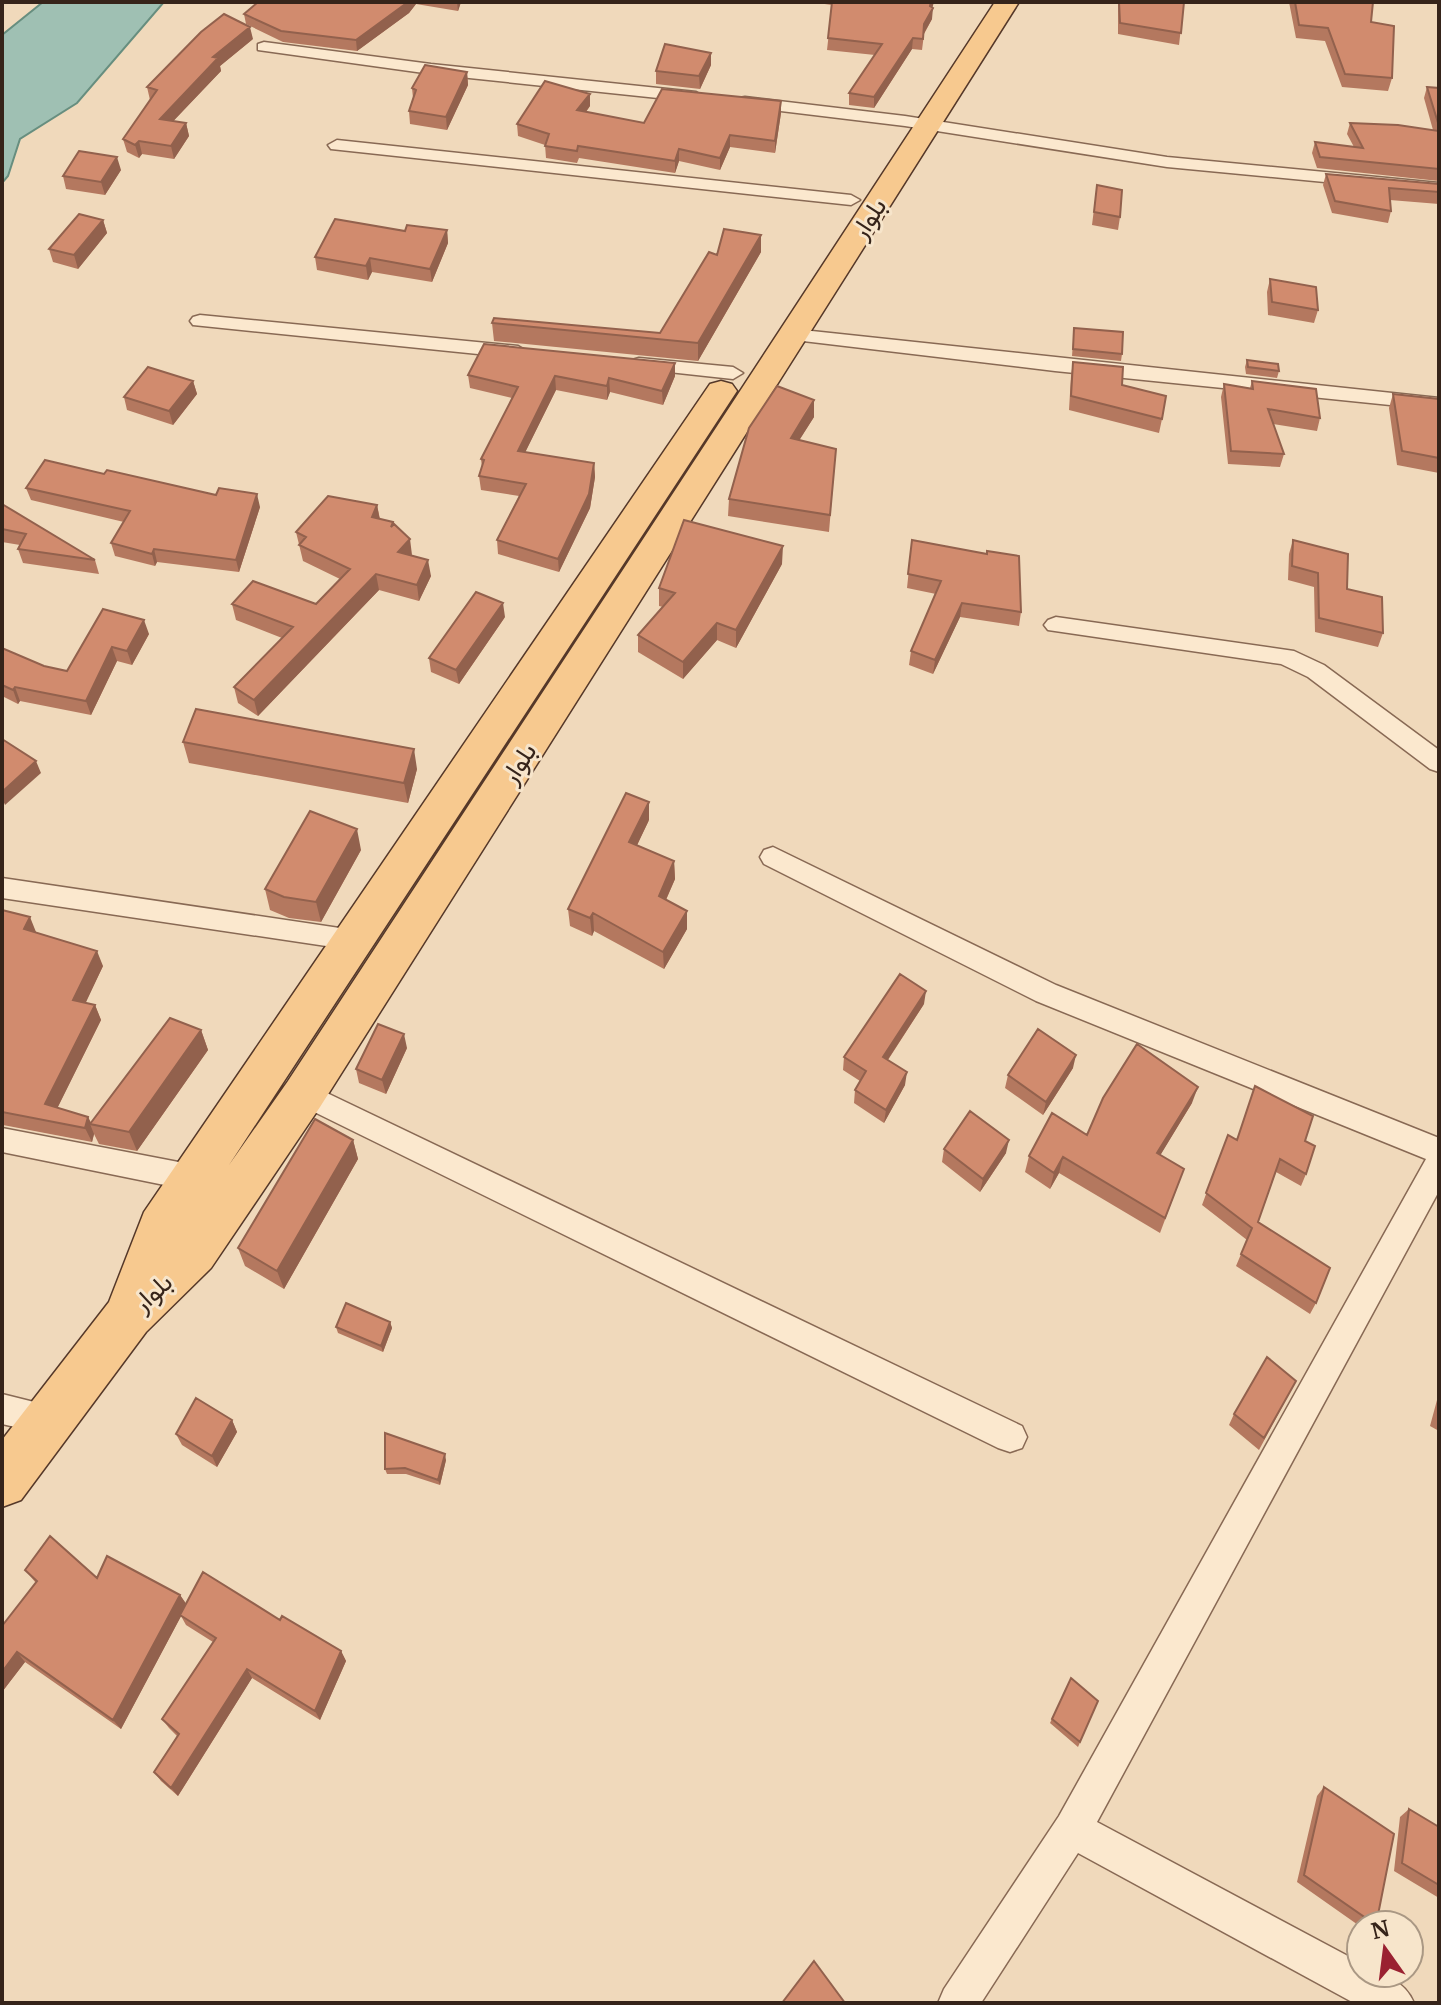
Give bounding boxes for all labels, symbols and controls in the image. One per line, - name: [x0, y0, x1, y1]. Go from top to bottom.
- street label: بلوار: [842, 191, 893, 246]
- street label: بلوار: [492, 736, 543, 791]
- street label: بلوار: [124, 1265, 179, 1319]
- north arrow: [1345, 1909, 1425, 1989]
- text: N: [1368, 1914, 1393, 1945]

